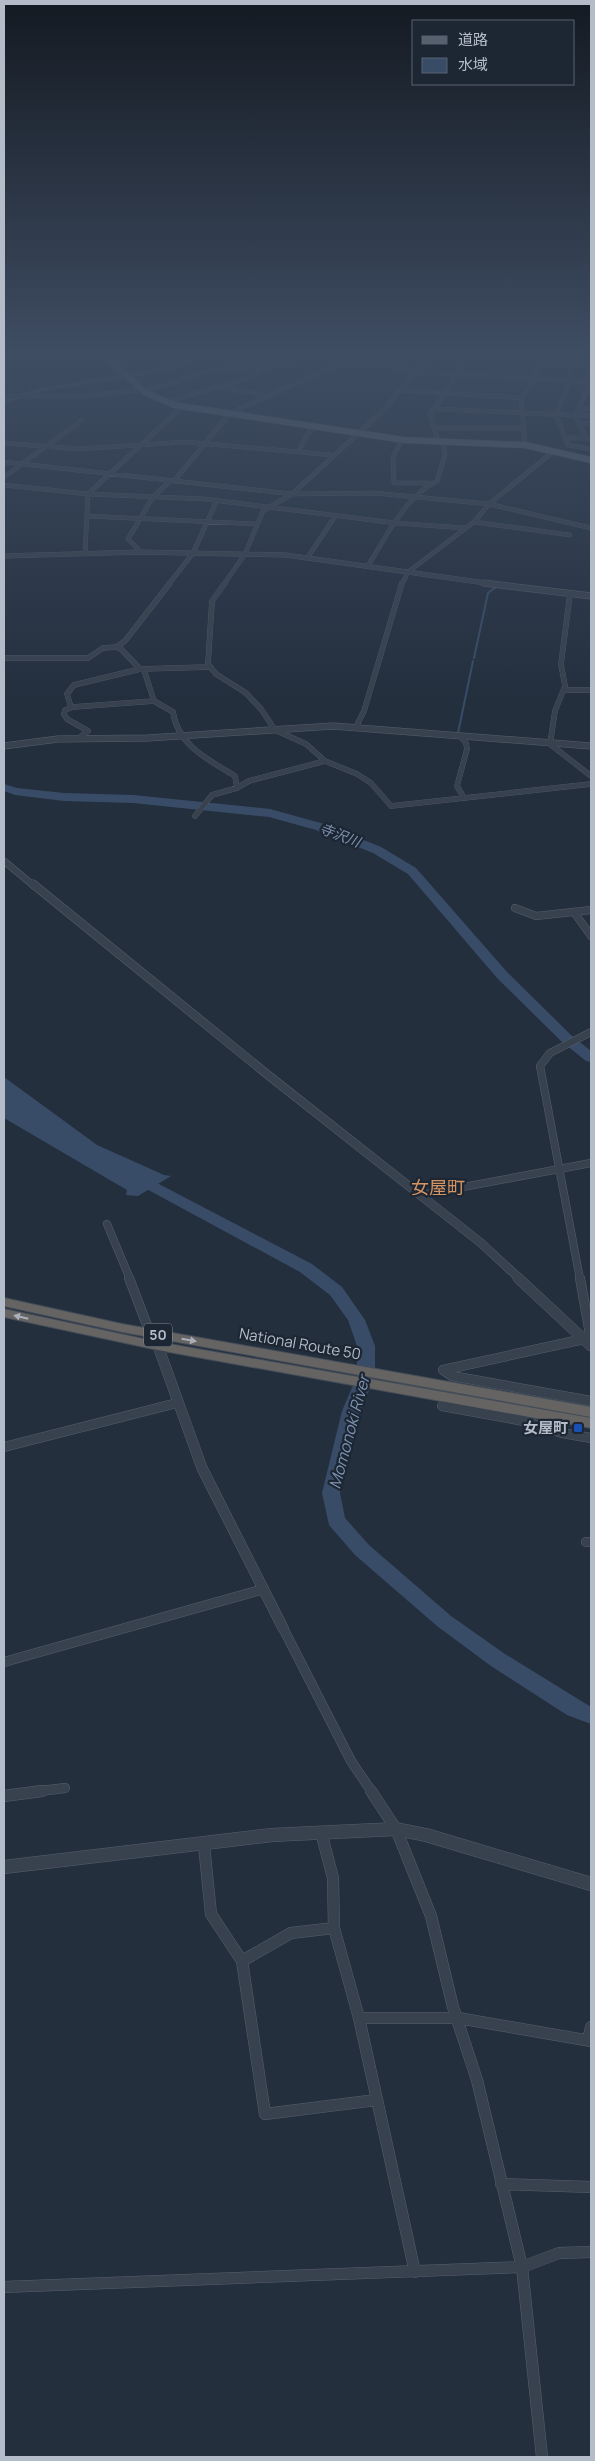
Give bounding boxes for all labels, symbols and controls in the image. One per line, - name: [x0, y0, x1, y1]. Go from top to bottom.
- legend: [412, 20, 575, 85]
- text: 道路: [458, 29, 488, 50]
- text: 水域: [458, 54, 488, 75]
- water label: 寺沢川: [317, 818, 365, 852]
- district label: 女屋町: [411, 1175, 465, 1199]
- one-way arrow: [13, 1313, 28, 1321]
- street label: National Route 50: [238, 1322, 363, 1365]
- road number: 50: [144, 1324, 172, 1346]
- one-way arrow: [181, 1337, 197, 1345]
- water label: Momonoki River: [323, 1371, 375, 1491]
- place label: 女屋町: [523, 1417, 568, 1438]
- marker: 女屋町: [572, 1422, 584, 1434]

